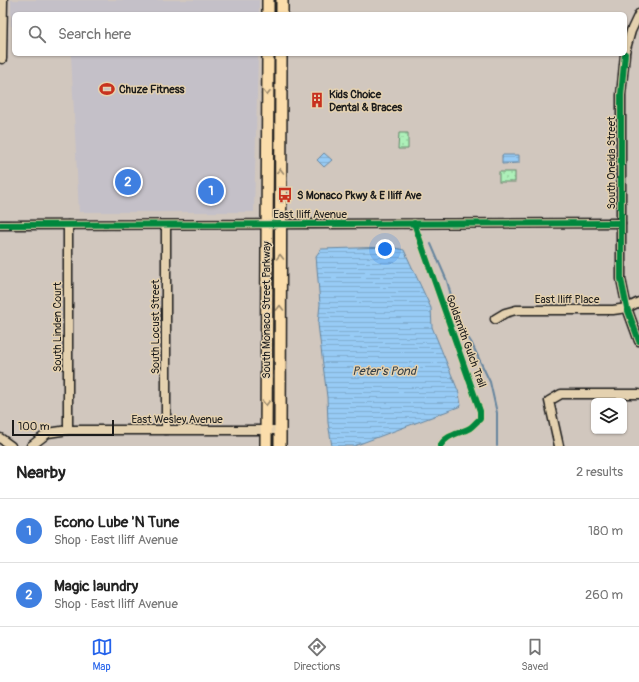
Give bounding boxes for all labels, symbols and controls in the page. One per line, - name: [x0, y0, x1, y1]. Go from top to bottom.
- search box: [12, 12, 627, 56]
- icon: search: [26, 23, 48, 45]
- text: Search here: [58, 25, 131, 44]
- sports icon: Chuze Fitness: [98, 80, 116, 98]
- place label: Chuze Fitness: [119, 83, 185, 96]
- place label: Kids Choice Dental & Braces: [329, 88, 402, 114]
- one-way arrow: [263, 90, 271, 96]
- building icon: Kids Choice Dental & Braces: [308, 91, 326, 109]
- street label: South Oneida Street: [605, 116, 618, 210]
- pin: 2: [115, 167, 141, 197]
- one-way arrow: [276, 168, 284, 174]
- pin: 1: [198, 176, 224, 206]
- bus stop icon: S Monaco Pkwy & E Iliff Ave: [276, 186, 294, 204]
- place label: S Monaco Pkwy & E Iliff Ave: [297, 189, 422, 202]
- street label: East Iliff Avenue: [273, 208, 347, 221]
- your location: [375, 239, 395, 259]
- street label: South Monaco Street Parkway: [260, 241, 273, 379]
- one-way arrow: [276, 254, 284, 260]
- street label: South Locust Street: [149, 279, 162, 374]
- street label: South Linden Court: [51, 281, 64, 372]
- street label: Goldsmith Gulch Trail: [443, 293, 489, 389]
- street label: East Iliff Place: [535, 293, 600, 306]
- one-way arrow: [276, 305, 284, 311]
- water label: Peter's Pond: [352, 364, 418, 379]
- map controls: [591, 398, 627, 434]
- button: layers: [591, 398, 627, 434]
- one-way arrow: [262, 400, 270, 406]
- street label: East Wesley Avenue: [131, 413, 223, 426]
- scale bar: [12, 418, 114, 437]
- text: 100 m: [18, 420, 49, 433]
- text: Nearby: [16, 462, 65, 483]
- text: 2 results: [576, 464, 623, 480]
- text: Econo Lube 'N Tune: [54, 513, 179, 532]
- text: 1: [26, 523, 32, 539]
- text: 180 m: [588, 523, 623, 539]
- text: Shop · East Iliff Avenue: [54, 532, 178, 548]
- text: Magic laundry: [54, 577, 138, 596]
- text: 2: [25, 587, 33, 603]
- text: 260 m: [585, 587, 623, 603]
- text: Shop · East Iliff Avenue: [54, 596, 178, 612]
- tab: Map: [91, 636, 113, 673]
- tab: Directions: [294, 636, 340, 673]
- tab: Saved: [521, 636, 548, 673]

